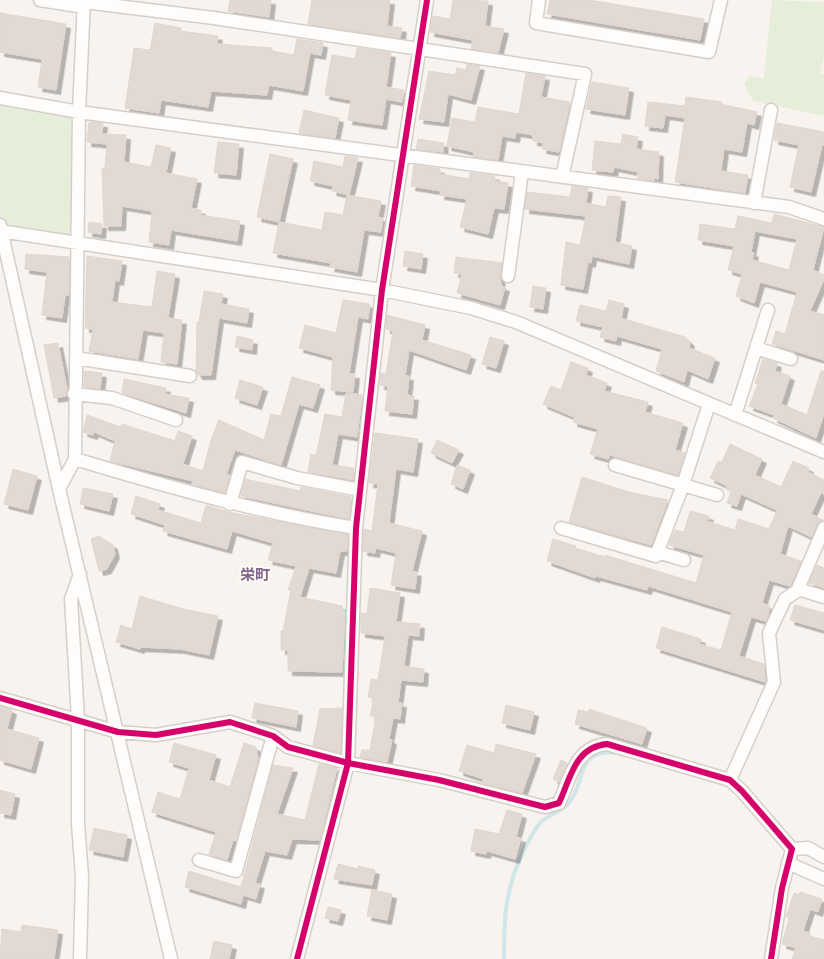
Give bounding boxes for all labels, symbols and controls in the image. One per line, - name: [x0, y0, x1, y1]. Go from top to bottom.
- district label: 栄町: [240, 565, 270, 584]

